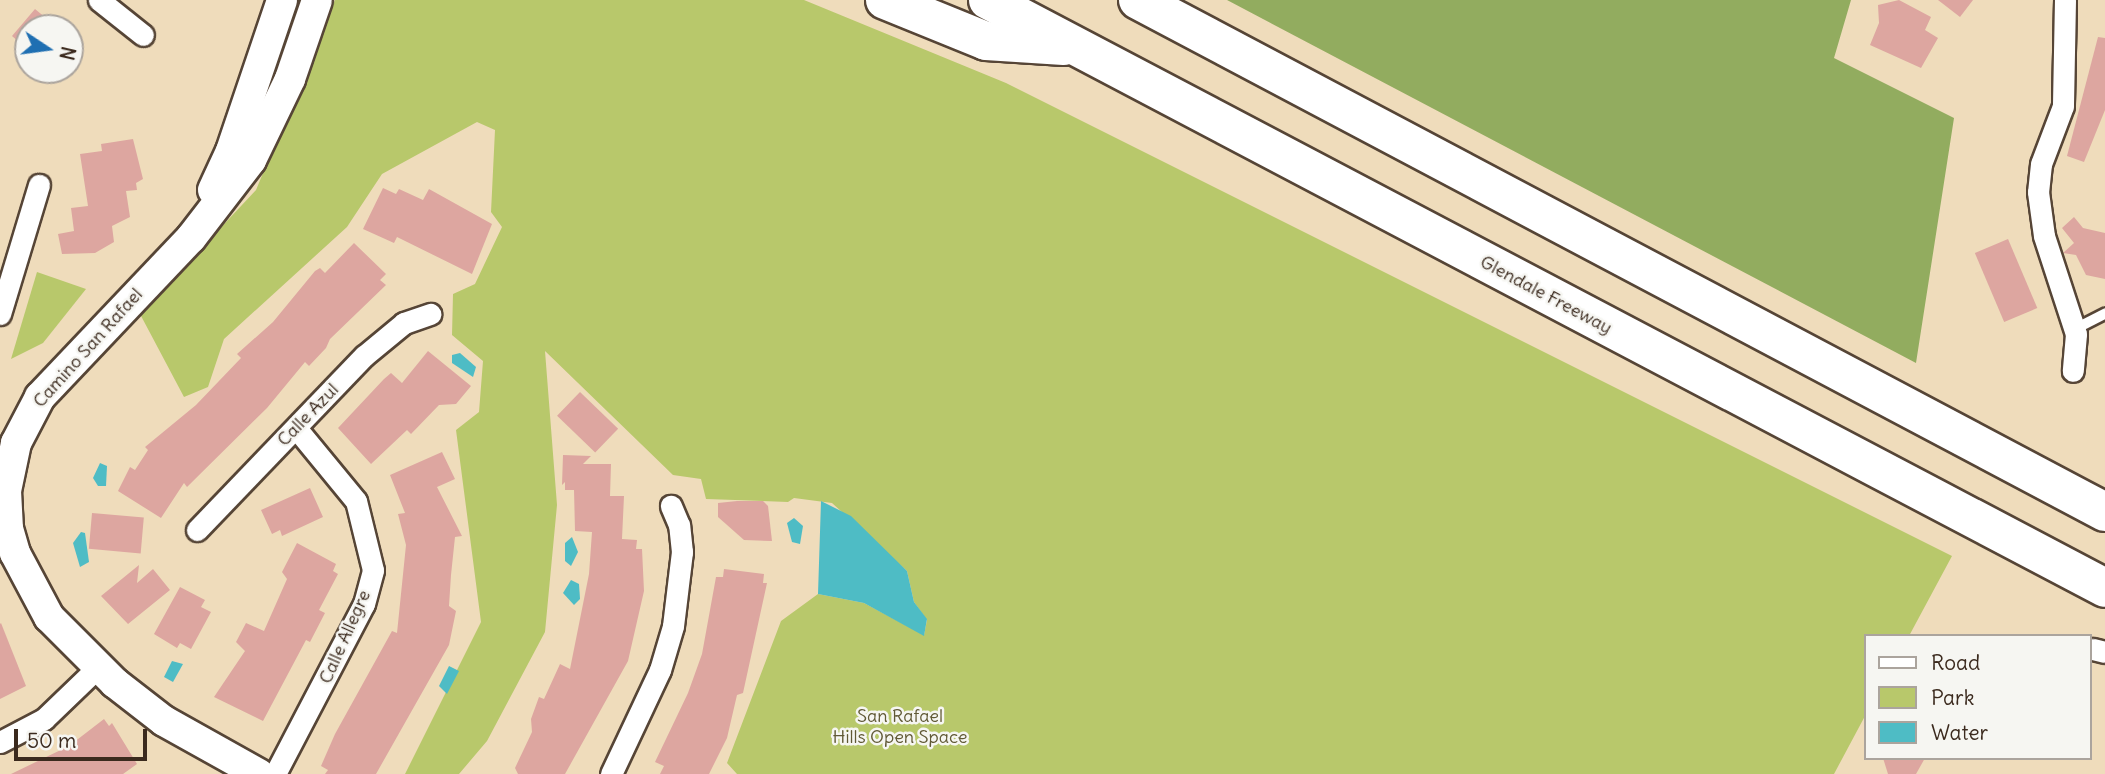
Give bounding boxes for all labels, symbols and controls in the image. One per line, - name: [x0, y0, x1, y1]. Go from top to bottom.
- north arrow: [14, 14, 84, 84]
- text: N: [54, 44, 81, 62]
- street label: Glendale Freeway: [1476, 251, 1616, 339]
- street label: Camino San Rafael: [29, 284, 147, 412]
- street label: Calle Azul: [273, 379, 343, 451]
- street label: Calle Allegre: [315, 587, 375, 687]
- legend: [1864, 634, 2091, 760]
- text: Road: [1931, 649, 1980, 676]
- text: Park: [1931, 684, 1974, 711]
- park label: San Rafael Hills Open Space: [832, 706, 968, 748]
- scale bar: [18, 714, 150, 758]
- text: Water: [1931, 719, 1988, 746]
- text: 50 m: [27, 727, 76, 754]

